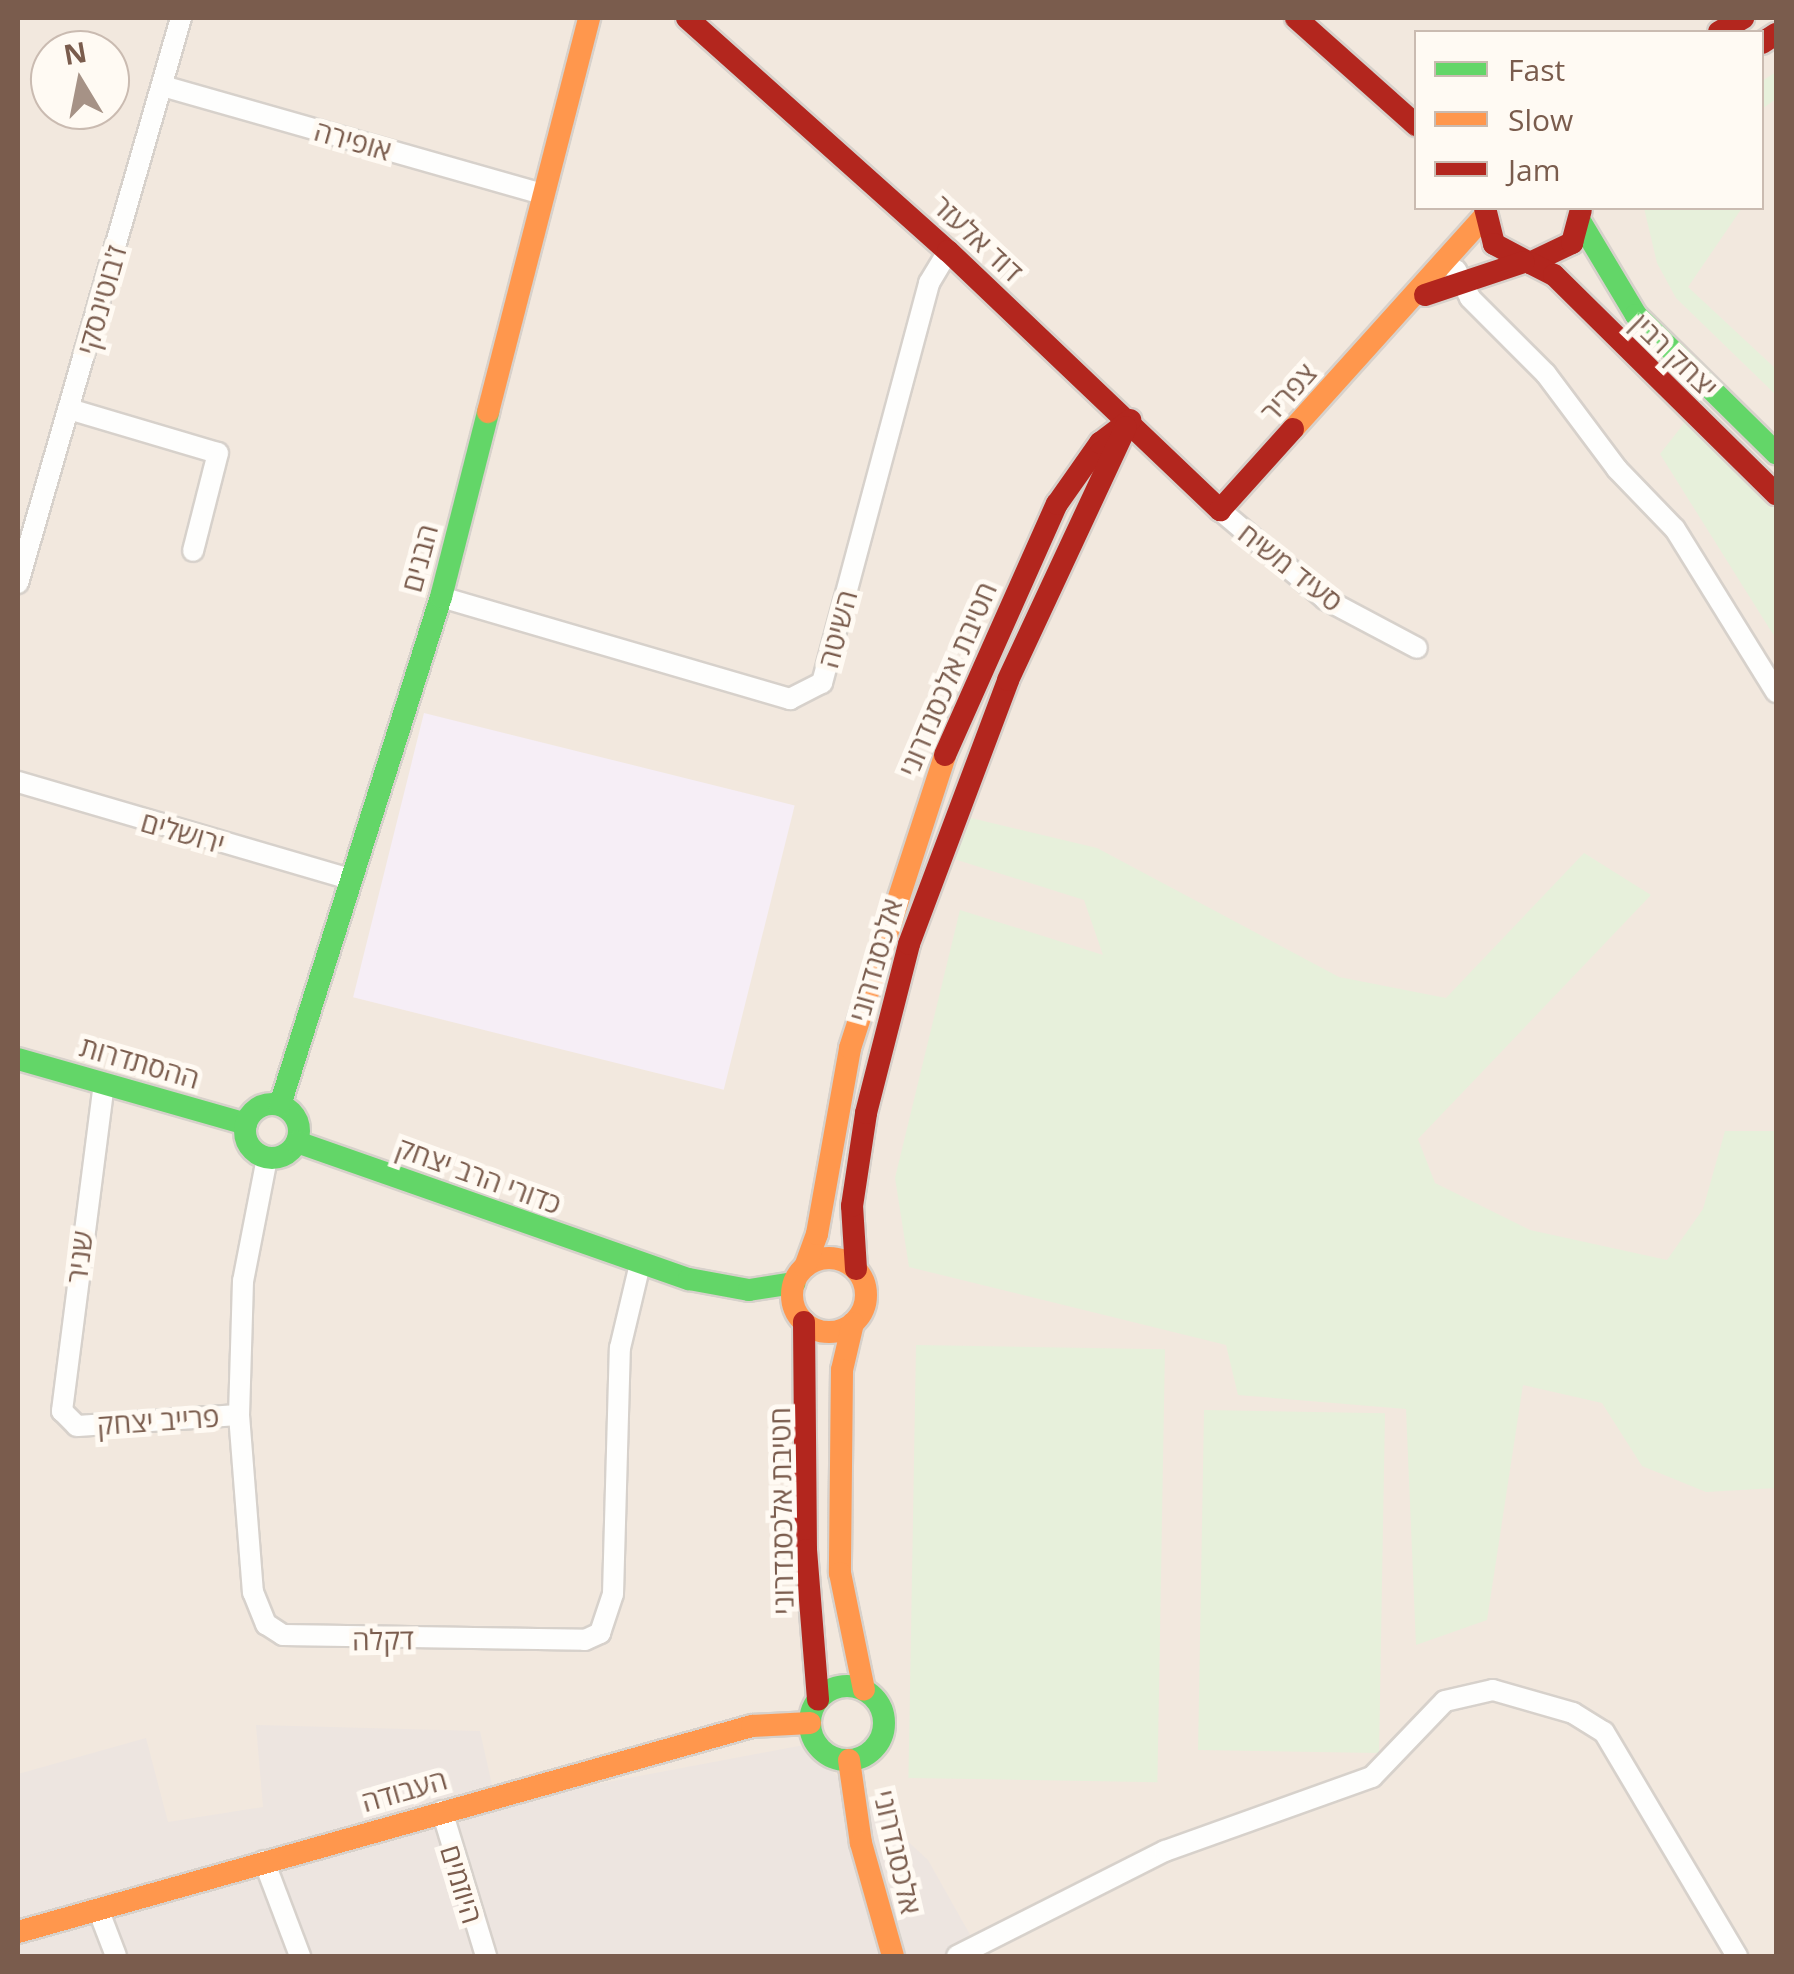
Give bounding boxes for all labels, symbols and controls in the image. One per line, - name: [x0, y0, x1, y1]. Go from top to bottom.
- north arrow: [30, 30, 130, 130]
- legend: [1414, 30, 1764, 210]
- text: N: [61, 32, 90, 73]
- text: Fast: [1508, 49, 1565, 90]
- text: Slow: [1508, 99, 1573, 140]
- street label: אופירה: [311, 113, 395, 167]
- text: Jam: [1508, 149, 1561, 190]
- street label: דוד אלעזר: [926, 188, 1030, 288]
- street label: ז'בוטינסקי: [69, 242, 133, 358]
- street label: יצחק רבין: [1625, 306, 1725, 404]
- street label: צפריר: [1253, 356, 1323, 428]
- street label: סעיד משיח: [1232, 516, 1350, 618]
- street label: הבנים: [394, 521, 444, 595]
- street label: חטיבת אלכסנדרוני: [891, 577, 1003, 781]
- street label: השיטה: [811, 586, 863, 672]
- street label: ירושלים: [137, 804, 229, 860]
- street label: אלכסנדרוני: [841, 895, 909, 1025]
- street label: ההסתדרות: [76, 1029, 204, 1095]
- street label: כדורי הרב יצחק: [392, 1130, 566, 1220]
- street label: שניר: [59, 1229, 99, 1285]
- street label: פרייב יצחק: [96, 1399, 220, 1441]
- street label: חטיבת אלכסנדרוני: [762, 1407, 800, 1615]
- street label: דקלה: [352, 1622, 414, 1656]
- street label: העבודה: [357, 1762, 451, 1818]
- street label: אלכסנדרוני: [867, 1787, 929, 1917]
- street label: היוזמים: [434, 1841, 490, 1927]

